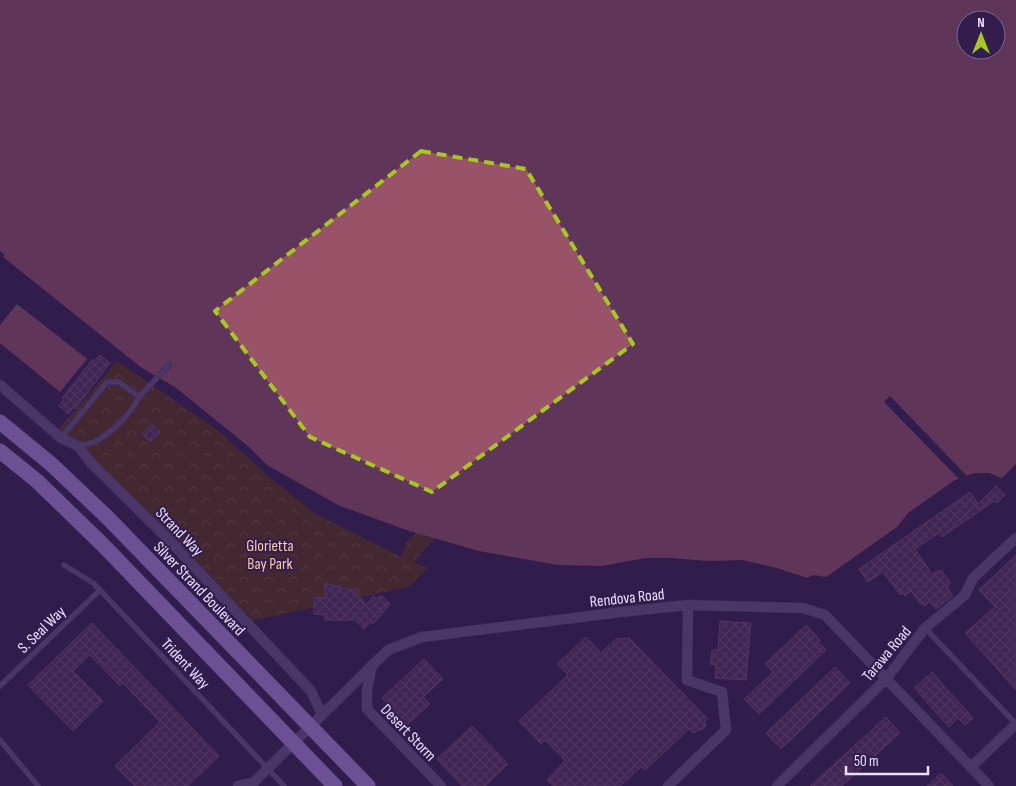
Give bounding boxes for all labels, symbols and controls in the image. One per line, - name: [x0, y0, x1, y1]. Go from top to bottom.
- north arrow: [956, 10, 1006, 60]
- text: N: [977, 14, 985, 31]
- street label: Strand Way: [151, 504, 207, 560]
- park label: Glorietta Bay Park: [246, 537, 294, 574]
- street label: Silver Strand Boulevard: [149, 538, 249, 640]
- street label: Rendova Road: [589, 585, 665, 612]
- street label: S. Seal Way: [14, 603, 70, 658]
- street label: Tarawa Road: [859, 623, 916, 685]
- street label: Trident Way: [157, 635, 213, 693]
- street label: Desert Storm: [376, 701, 440, 765]
- scale bar: [846, 744, 928, 776]
- text: 50 m: [854, 752, 879, 771]

